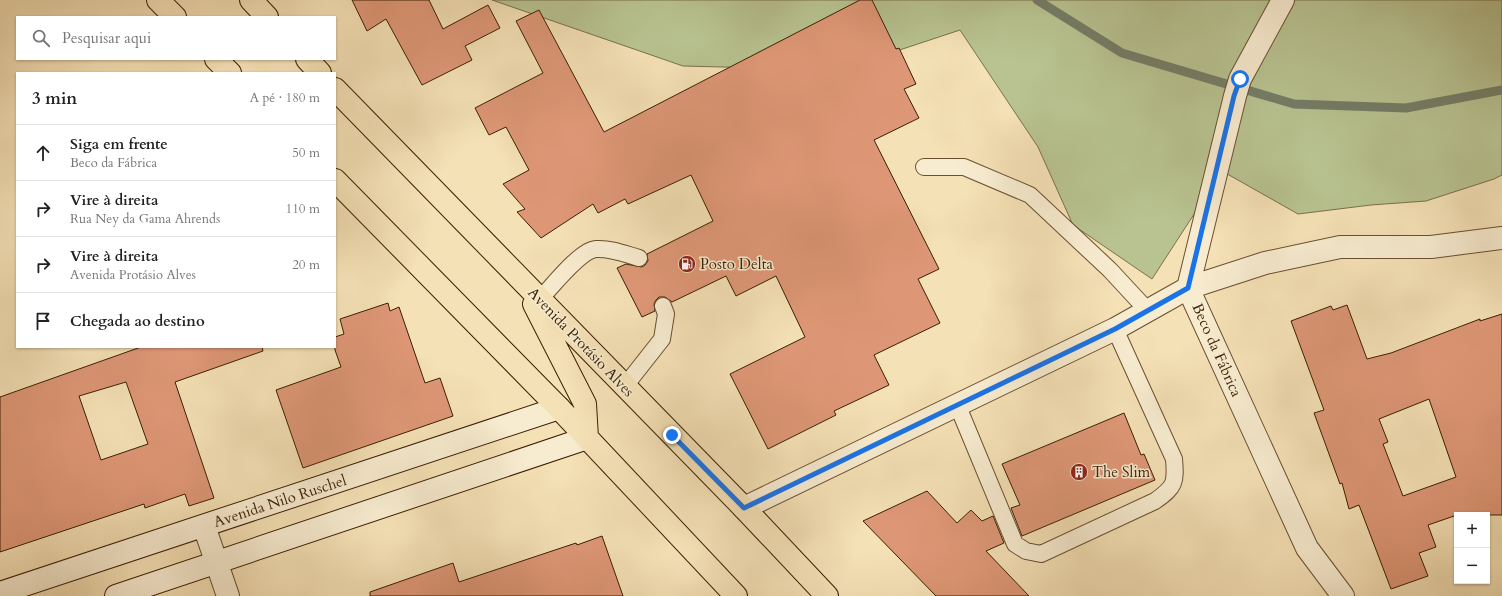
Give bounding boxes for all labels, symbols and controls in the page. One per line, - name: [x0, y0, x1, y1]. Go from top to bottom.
- search box: [16, 16, 336, 60]
- icon: search: [30, 27, 52, 49]
- text: Pesquisar aqui: [62, 28, 151, 48]
- route start: [1231, 70, 1249, 88]
- text: 3 min: [32, 87, 77, 110]
- text: A pé · 180 m: [250, 89, 320, 107]
- text: Siga em frente: [70, 134, 168, 154]
- icon: ahead: [32, 142, 54, 164]
- text: 50 m: [292, 144, 320, 162]
- text: Beco da Fábrica: [70, 154, 157, 172]
- text: Vire à direita: [70, 190, 158, 210]
- icon: right: [32, 198, 54, 220]
- text: 110 m: [286, 200, 320, 218]
- text: Rua Ney da Gama Ahrends: [70, 210, 220, 228]
- text: Vire à direita: [70, 246, 158, 266]
- icon: right: [32, 254, 54, 276]
- fuel station icon: Posto Delta: [677, 254, 697, 274]
- place label: Posto Delta: [700, 254, 773, 274]
- text: 20 m: [292, 256, 320, 274]
- text: Avenida Protásio Alves: [70, 266, 196, 284]
- street label: Avenida Protásio Alves: [523, 283, 639, 401]
- street label: Beco da Fábrica: [1187, 300, 1247, 400]
- icon: arrive: [32, 310, 54, 332]
- text: Chegada ao destino: [70, 311, 205, 331]
- route end: [663, 426, 681, 444]
- building icon: The Slim: [1069, 462, 1089, 482]
- place label: The Slim: [1092, 462, 1151, 482]
- street label: Avenida Nilo Ruschel: [211, 470, 349, 532]
- map controls: [1454, 512, 1490, 584]
- button: +: [1454, 512, 1490, 548]
- button: −: [1454, 548, 1490, 584]

